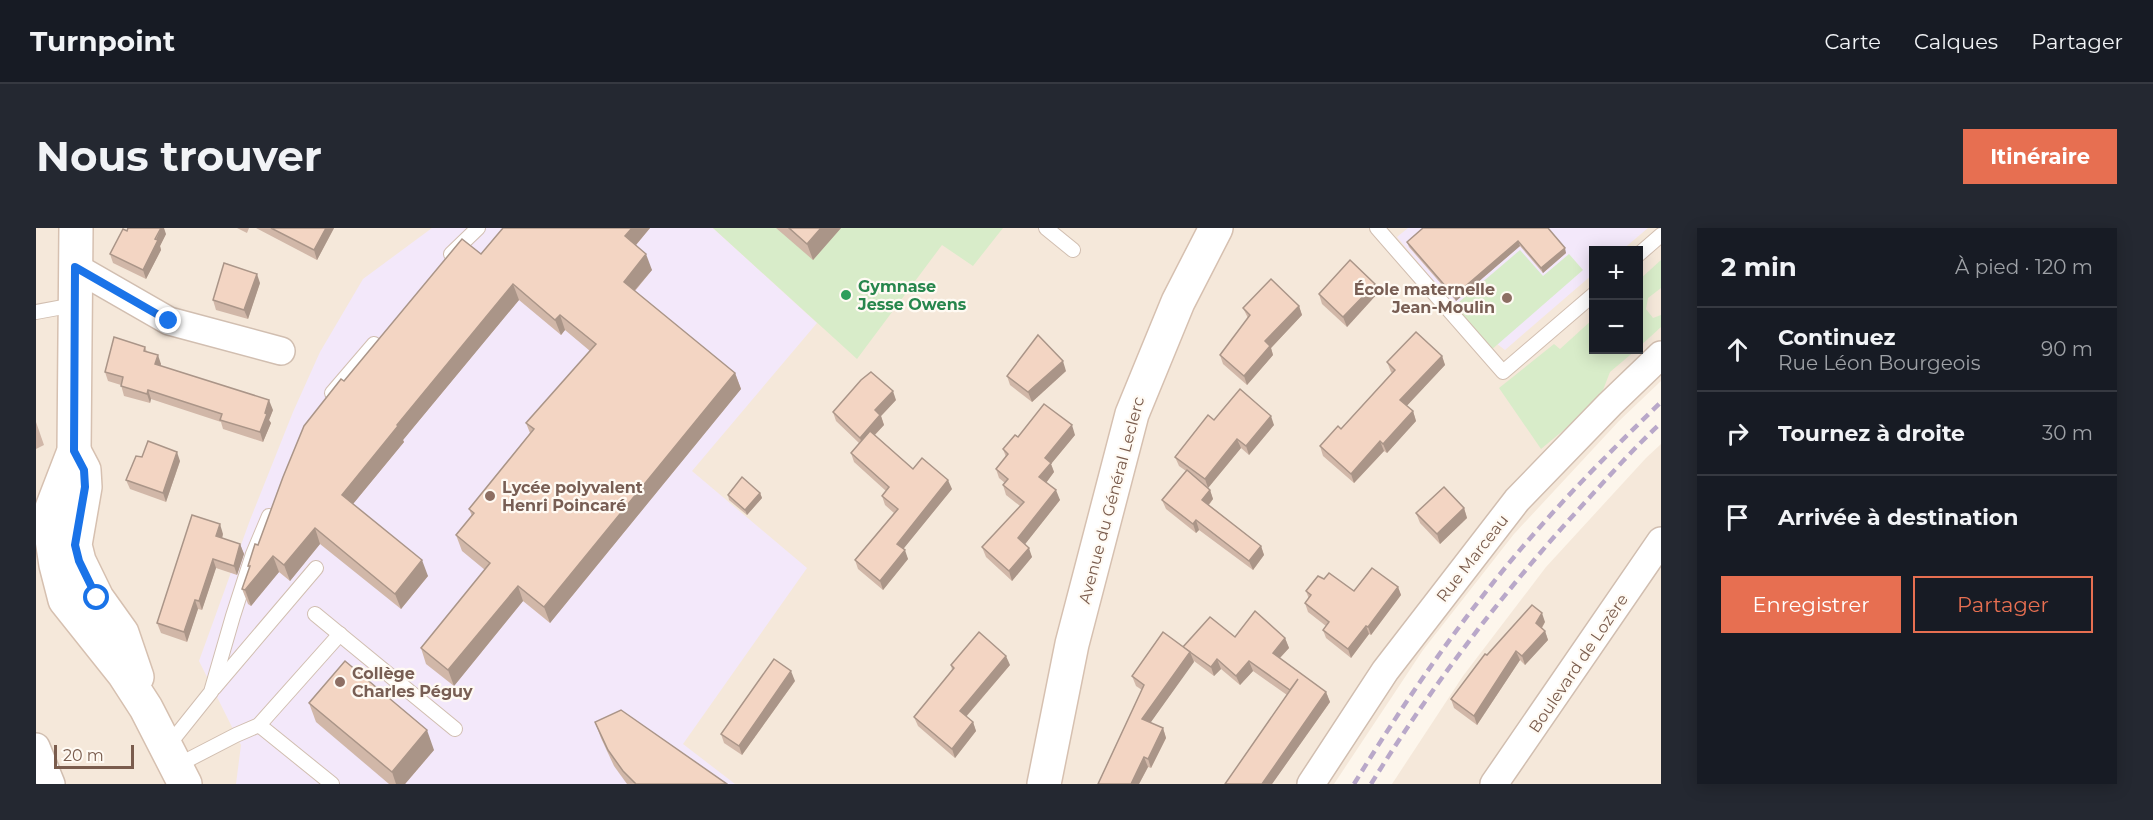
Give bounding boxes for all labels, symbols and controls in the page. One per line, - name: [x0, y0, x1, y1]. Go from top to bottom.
- text: Turnpoint: [30, 24, 175, 58]
- text: Carte: [1824, 29, 1881, 54]
- text: Calques: [1914, 29, 1998, 54]
- text: Partager: [2031, 29, 2123, 54]
- button: Itinéraire: [1963, 129, 2117, 184]
- text: Nous trouver: [36, 130, 322, 182]
- map controls: [1589, 246, 1643, 354]
- button: +: [1589, 246, 1643, 300]
- text: 2 min: [1721, 251, 1797, 283]
- text: À pied · 120 m: [1955, 255, 2093, 279]
- place label: Gymnase Jesse Owens: [857, 277, 967, 314]
- place label: École maternelle Jean-Moulin: [1354, 280, 1495, 317]
- marker: Gymnase Jesse Owens: [839, 288, 853, 302]
- marker: École maternelle Jean-Moulin: [1500, 291, 1514, 305]
- button: −: [1589, 300, 1643, 354]
- route end: [155, 307, 181, 333]
- text: Continuez: [1778, 324, 1895, 351]
- icon: ahead: [1721, 333, 1754, 366]
- text: 90 m: [2041, 337, 2093, 361]
- text: Rue Léon Bourgeois: [1778, 351, 1981, 375]
- street label: Avenue du Général Leclerc: [1075, 394, 1148, 606]
- icon: right: [1721, 417, 1754, 450]
- text: Tournez à droite: [1778, 420, 1965, 447]
- text: 30 m: [2042, 421, 2093, 445]
- place label: Lycée polyvalent Henri Poincaré: [502, 478, 643, 515]
- marker: Lycée polyvalent Henri Poincaré: [483, 489, 497, 503]
- icon: arrive: [1721, 501, 1754, 534]
- text: Arrivée à destination: [1778, 504, 2018, 531]
- street label: Rue Marceau: [1432, 511, 1512, 606]
- button: Enregistrer: [1721, 576, 1901, 633]
- button: Partager: [1913, 576, 2093, 633]
- route start: [83, 584, 109, 610]
- street label: Boulevard de Lozère: [1525, 590, 1632, 736]
- place label: Collège Charles Péguy: [352, 664, 473, 701]
- marker: Collège Charles Péguy: [333, 675, 347, 689]
- scale bar: [54, 742, 134, 770]
- text: 20 m: [63, 746, 104, 765]

